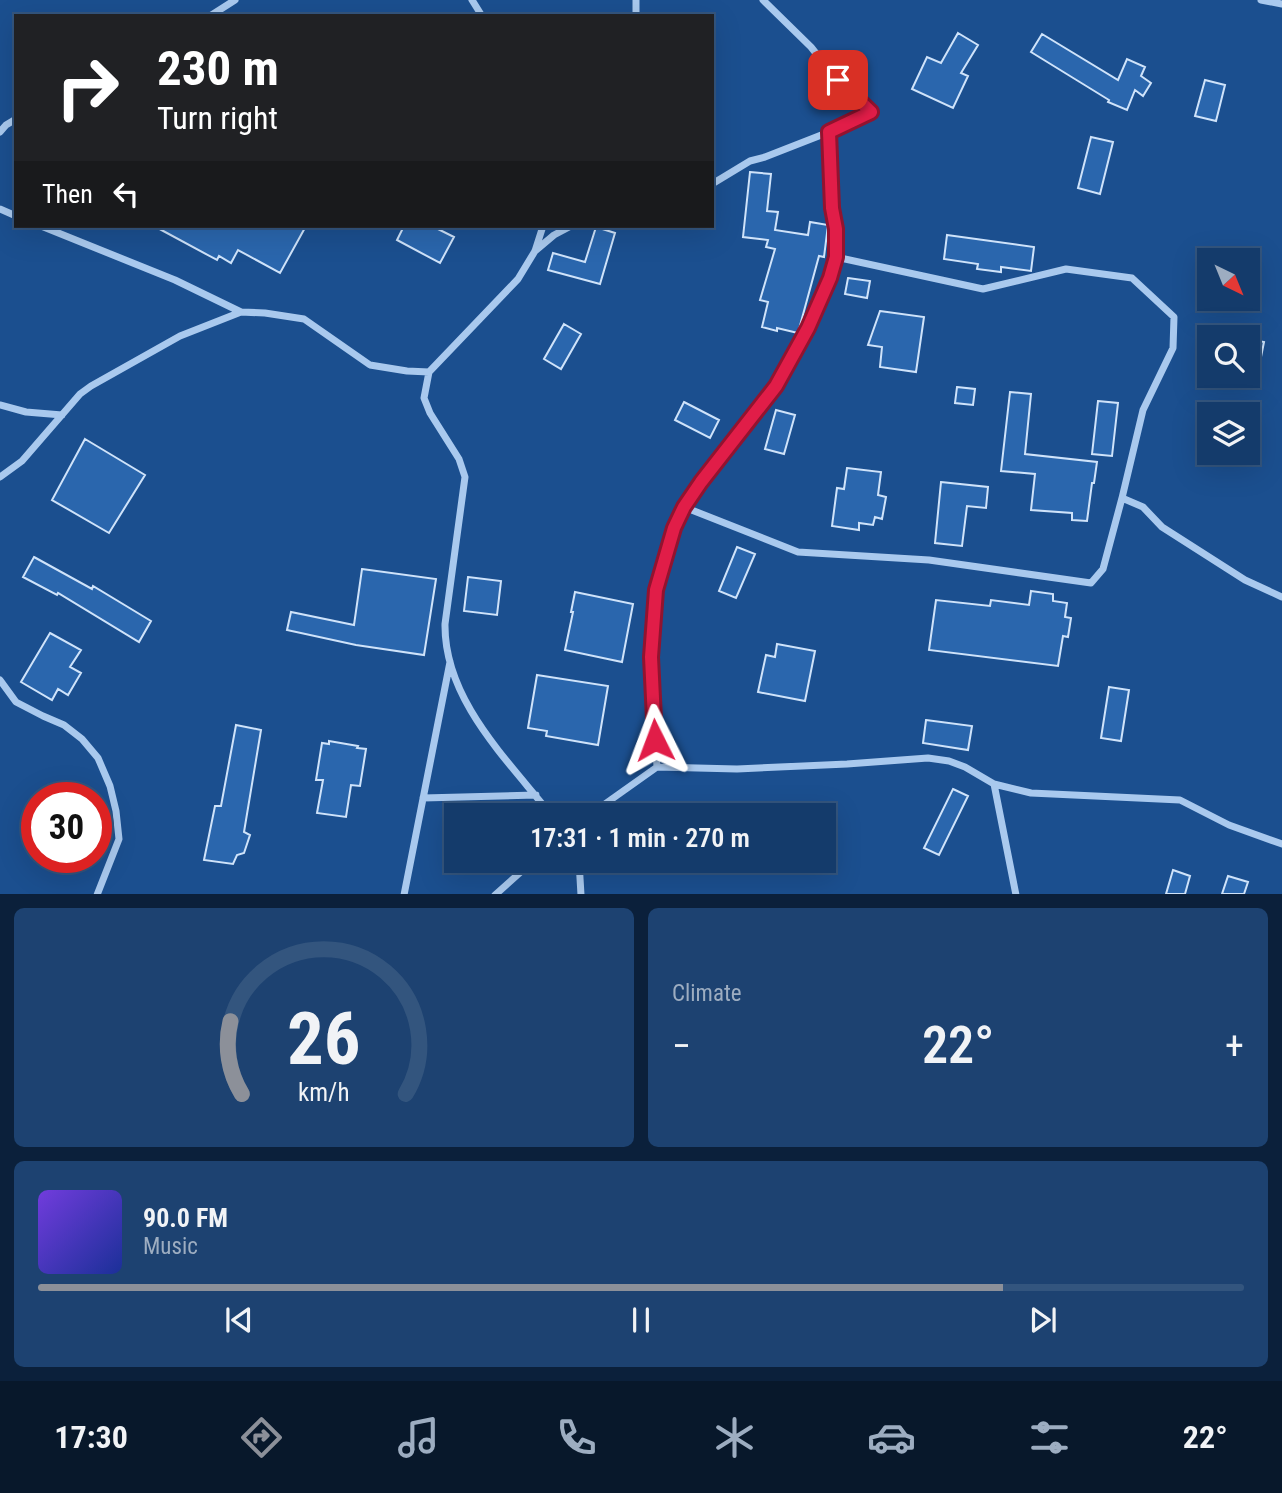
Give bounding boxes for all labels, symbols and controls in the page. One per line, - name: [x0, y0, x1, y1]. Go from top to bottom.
- text: 230 m: [157, 40, 279, 97]
- icon: right: [42, 42, 133, 133]
- pin: [808, 50, 868, 110]
- icon: arrive: [819, 61, 857, 99]
- text: Turn right: [157, 99, 278, 137]
- icon: left: [107, 175, 145, 213]
- text: Then: [42, 179, 93, 209]
- north arrow: [1197, 248, 1260, 312]
- map controls: [1197, 248, 1260, 465]
- button: search: [1197, 325, 1260, 388]
- button: layers: [1197, 402, 1260, 465]
- position arrow: [618, 703, 692, 777]
- speed limit sign: 30: [21, 782, 112, 873]
- text: 17:31 · 1 min · 270 m: [530, 823, 750, 853]
- text: Climate: [672, 980, 742, 1007]
- text: 26: [287, 996, 361, 1082]
- text: 22°: [922, 1015, 994, 1076]
- text: −: [672, 1024, 691, 1068]
- text: +: [1225, 1024, 1244, 1068]
- text: km/h: [298, 1077, 350, 1106]
- text: 90.0 FM: [143, 1203, 228, 1233]
- text: Music: [143, 1233, 198, 1260]
- icon: previous: [220, 1301, 258, 1339]
- icon: pause: [622, 1301, 660, 1339]
- icon: next: [1024, 1301, 1062, 1339]
- icon: directions: [237, 1413, 286, 1462]
- icon: music: [394, 1413, 443, 1462]
- icon: phone: [552, 1413, 601, 1462]
- icon: climate: [710, 1413, 759, 1462]
- icon: car: [867, 1413, 916, 1462]
- icon: filters: [1025, 1413, 1074, 1462]
- text: 17:30: [54, 1418, 128, 1456]
- text: 22°: [1183, 1418, 1228, 1456]

